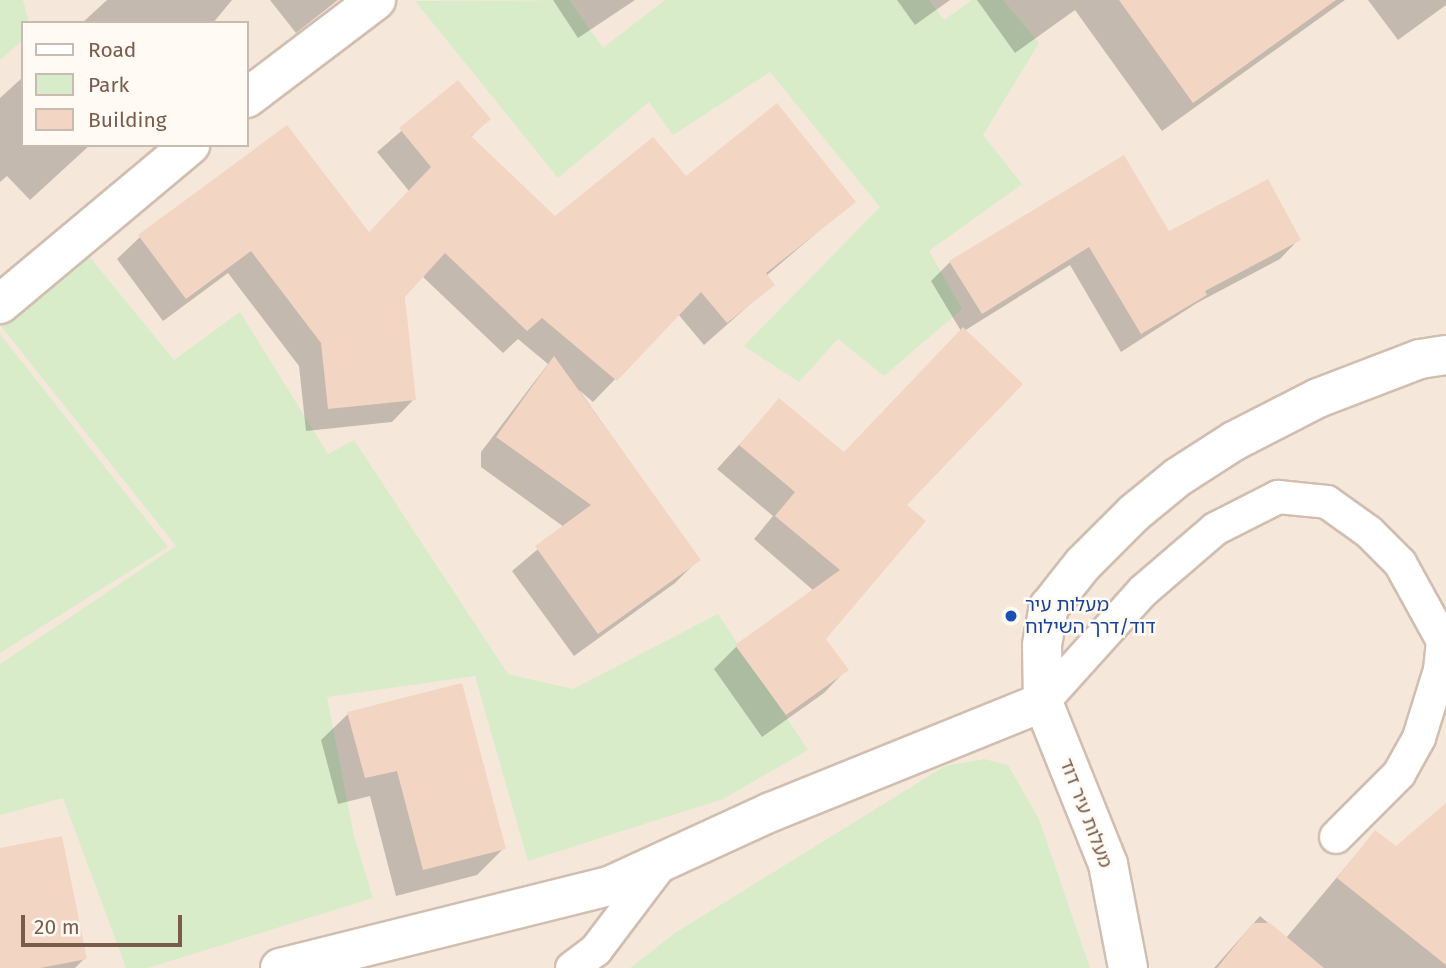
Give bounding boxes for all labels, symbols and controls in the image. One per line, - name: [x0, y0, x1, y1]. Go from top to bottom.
- legend: [21, 21, 248, 147]
- text: Road: [88, 37, 136, 63]
- text: Park: [88, 72, 129, 98]
- text: Building: [88, 107, 167, 133]
- place label: מעלות עיר דוד/דרך השילוח: [1025, 594, 1155, 638]
- marker: מעלות עיר דוד/דרך השילוח: [1003, 608, 1019, 624]
- street label: מעלות עיר דוד: [1055, 755, 1117, 871]
- scale bar: [24, 902, 186, 946]
- text: 20 m: [34, 914, 80, 940]

